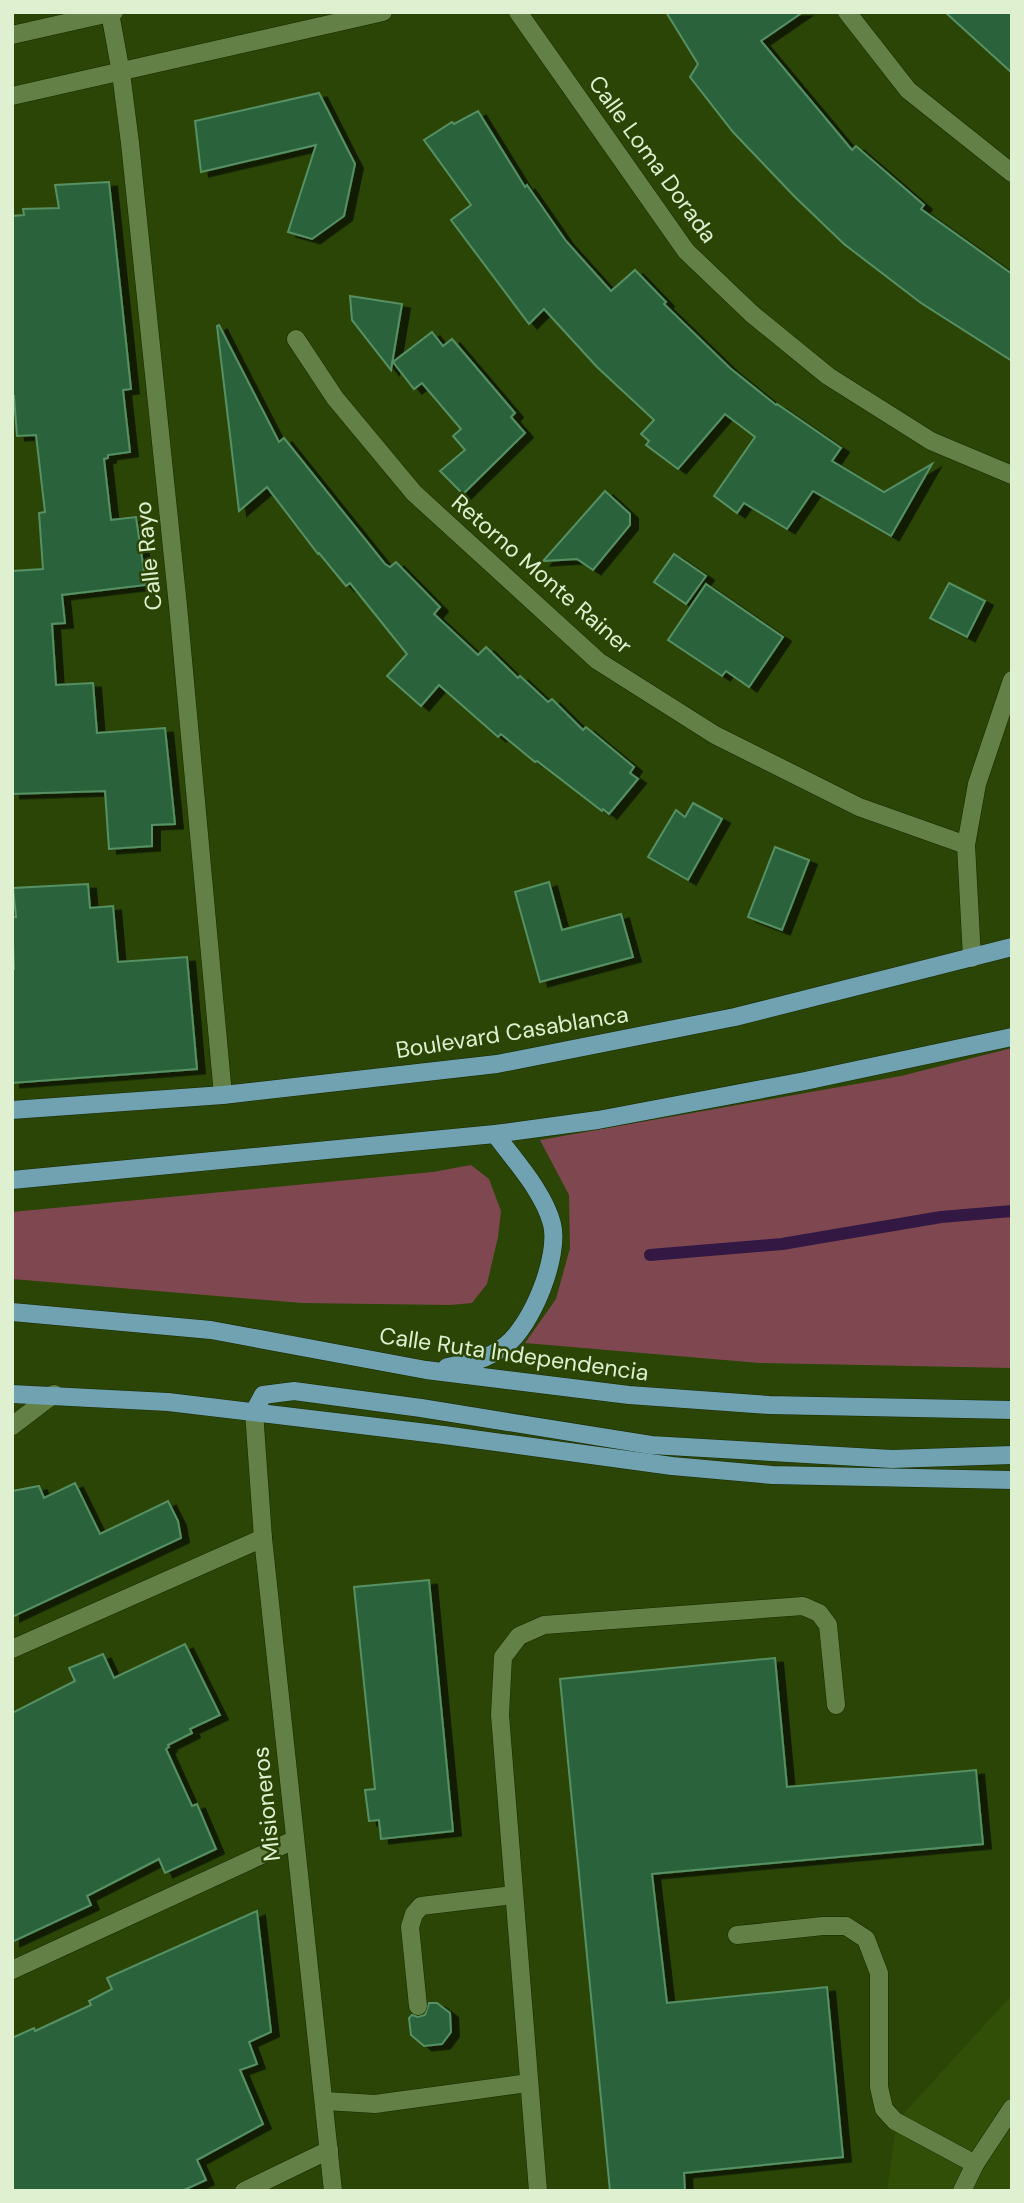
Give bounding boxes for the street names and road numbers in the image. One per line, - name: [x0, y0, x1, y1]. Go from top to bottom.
- street label: Calle Loma Dorada: [582, 69, 724, 249]
- street label: Retorno Monte Rainer: [445, 487, 639, 661]
- street label: Calle Rayo: [127, 500, 169, 612]
- street label: Boulevard Casablanca: [394, 999, 630, 1065]
- street label: Calle Ruta Independencia: [377, 1320, 651, 1388]
- street label: Misioneros: [245, 1745, 287, 1863]

